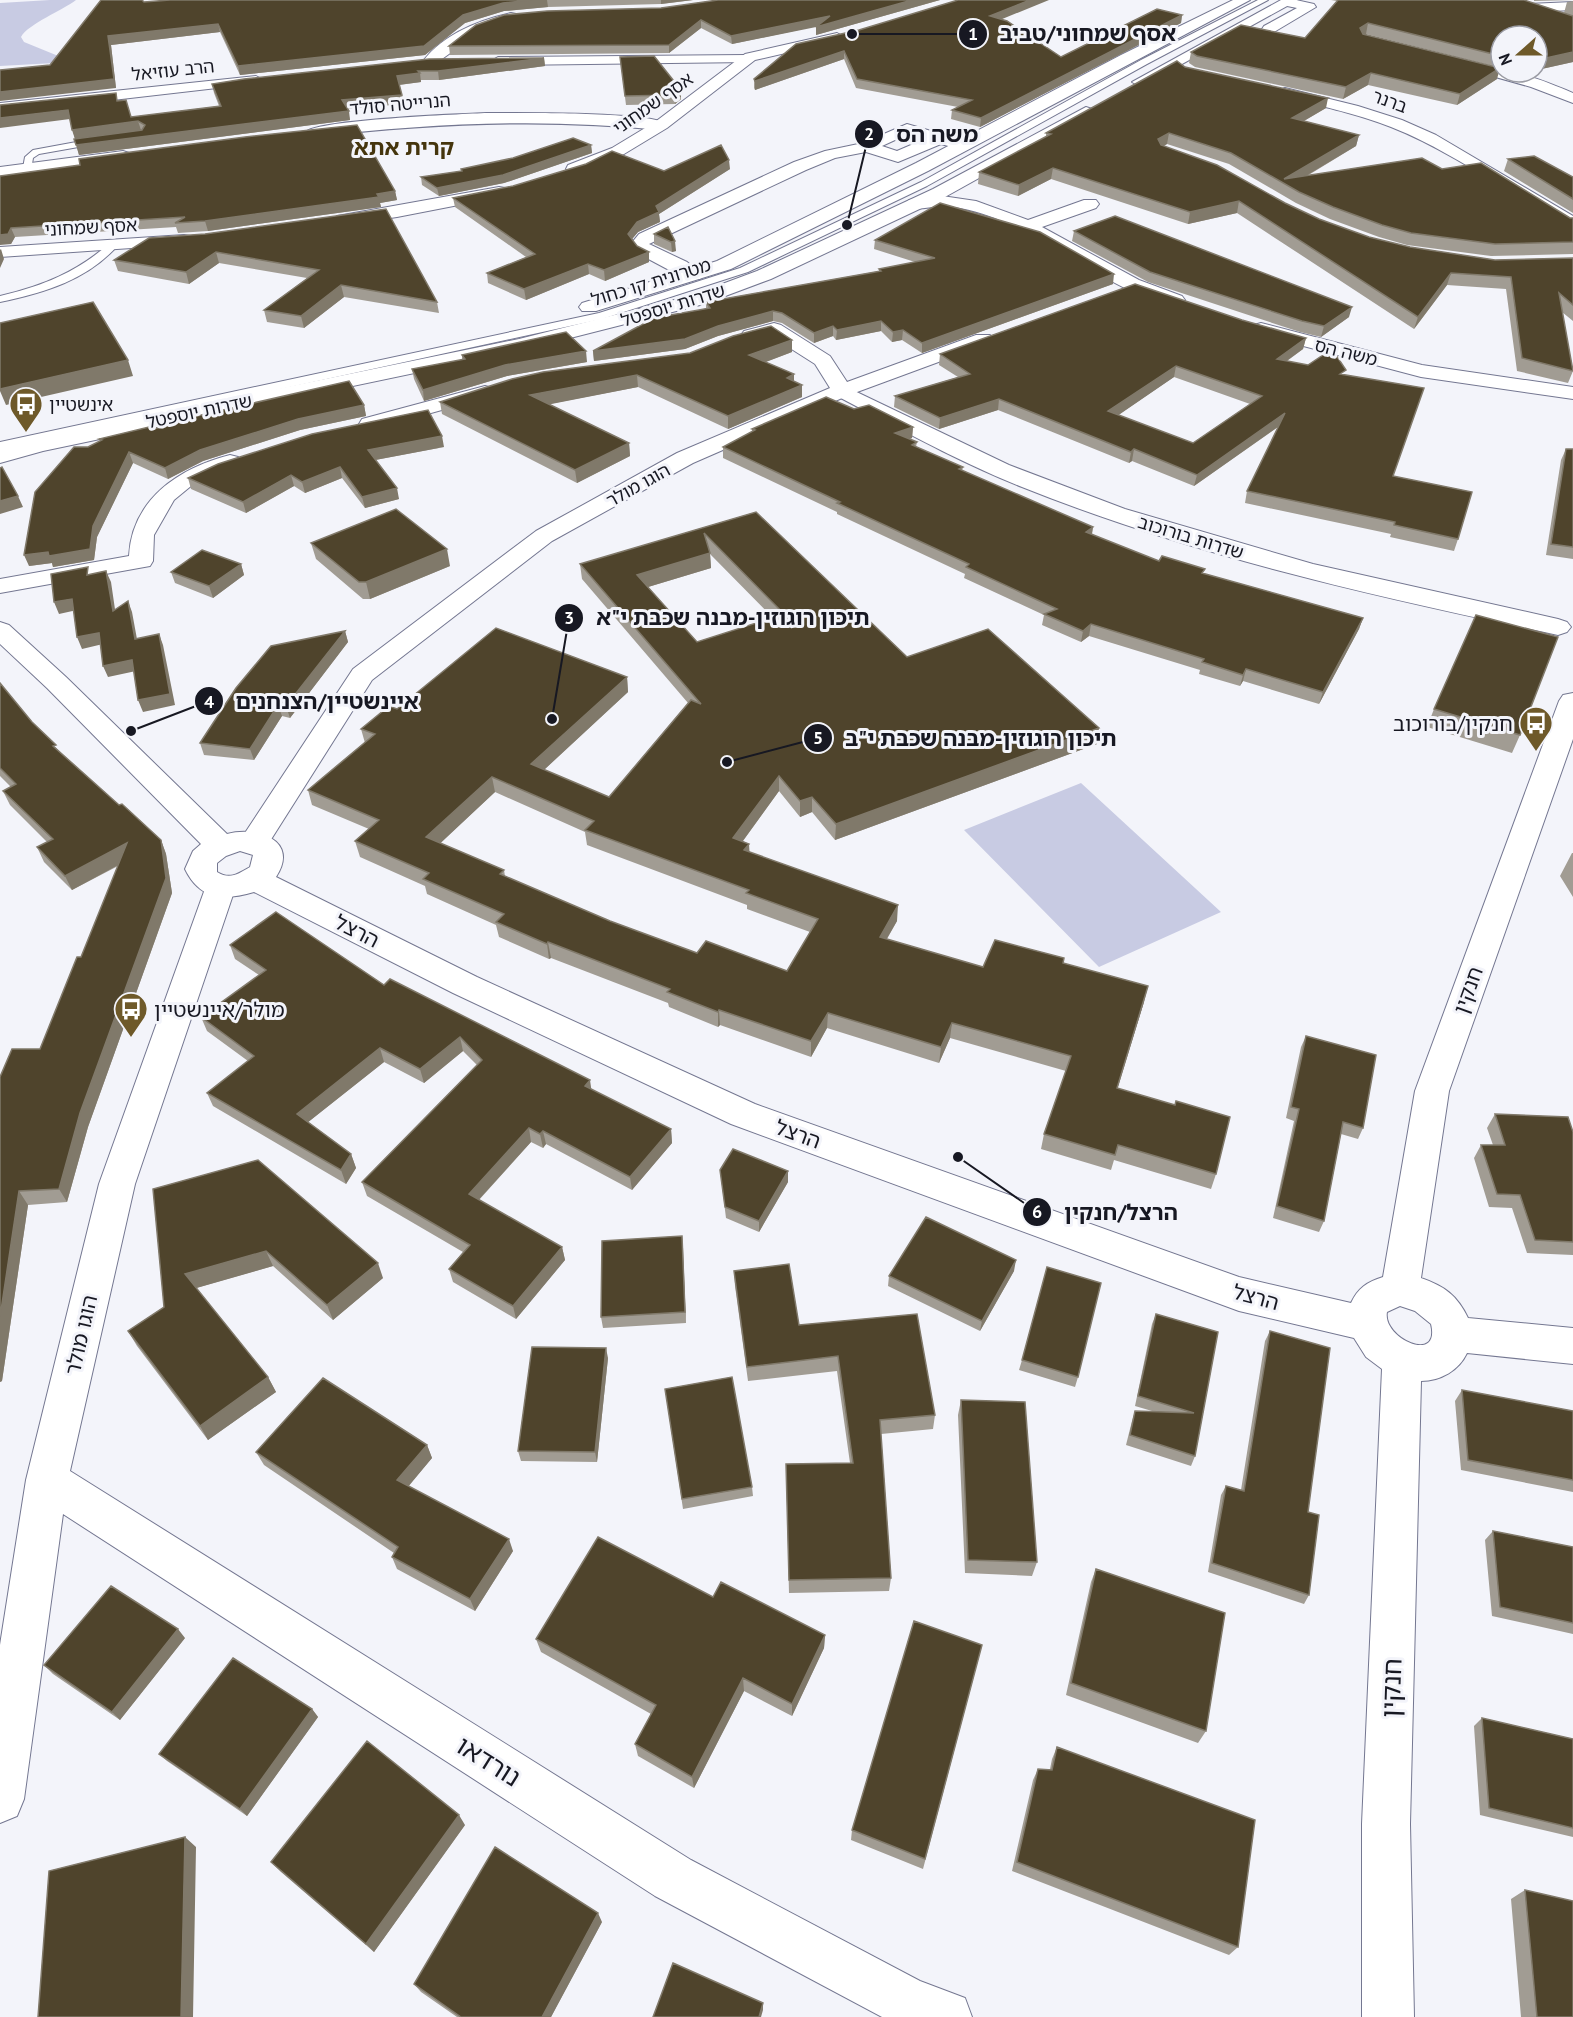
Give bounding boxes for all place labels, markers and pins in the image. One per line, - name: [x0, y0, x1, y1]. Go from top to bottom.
- callout: אסף שמחוני/טביב: [958, 14, 1188, 54]
- callout: משה הס: [854, 114, 990, 154]
- bus stop icon: אינשטיין: [8, 386, 44, 433]
- place label: אינשטיין: [49, 393, 113, 416]
- callout: תיכון רוגוזין-מבנה שכבת י"א: [554, 598, 881, 638]
- callout: איינשטיין/הצנחנים: [194, 681, 431, 721]
- bus stop icon: חנקין/בורוכוב: [1518, 705, 1554, 752]
- place label: חנקין/בורוכוב: [1393, 710, 1513, 737]
- callout: תיכון רוגוזין-מבנה שכבת י"ב: [803, 718, 1129, 758]
- bus stop icon: מולר/איינשטיין: [113, 991, 149, 1038]
- place label: מולר/איינשטיין: [154, 996, 285, 1023]
- callout: הרצל/חנקין: [1022, 1192, 1190, 1232]

